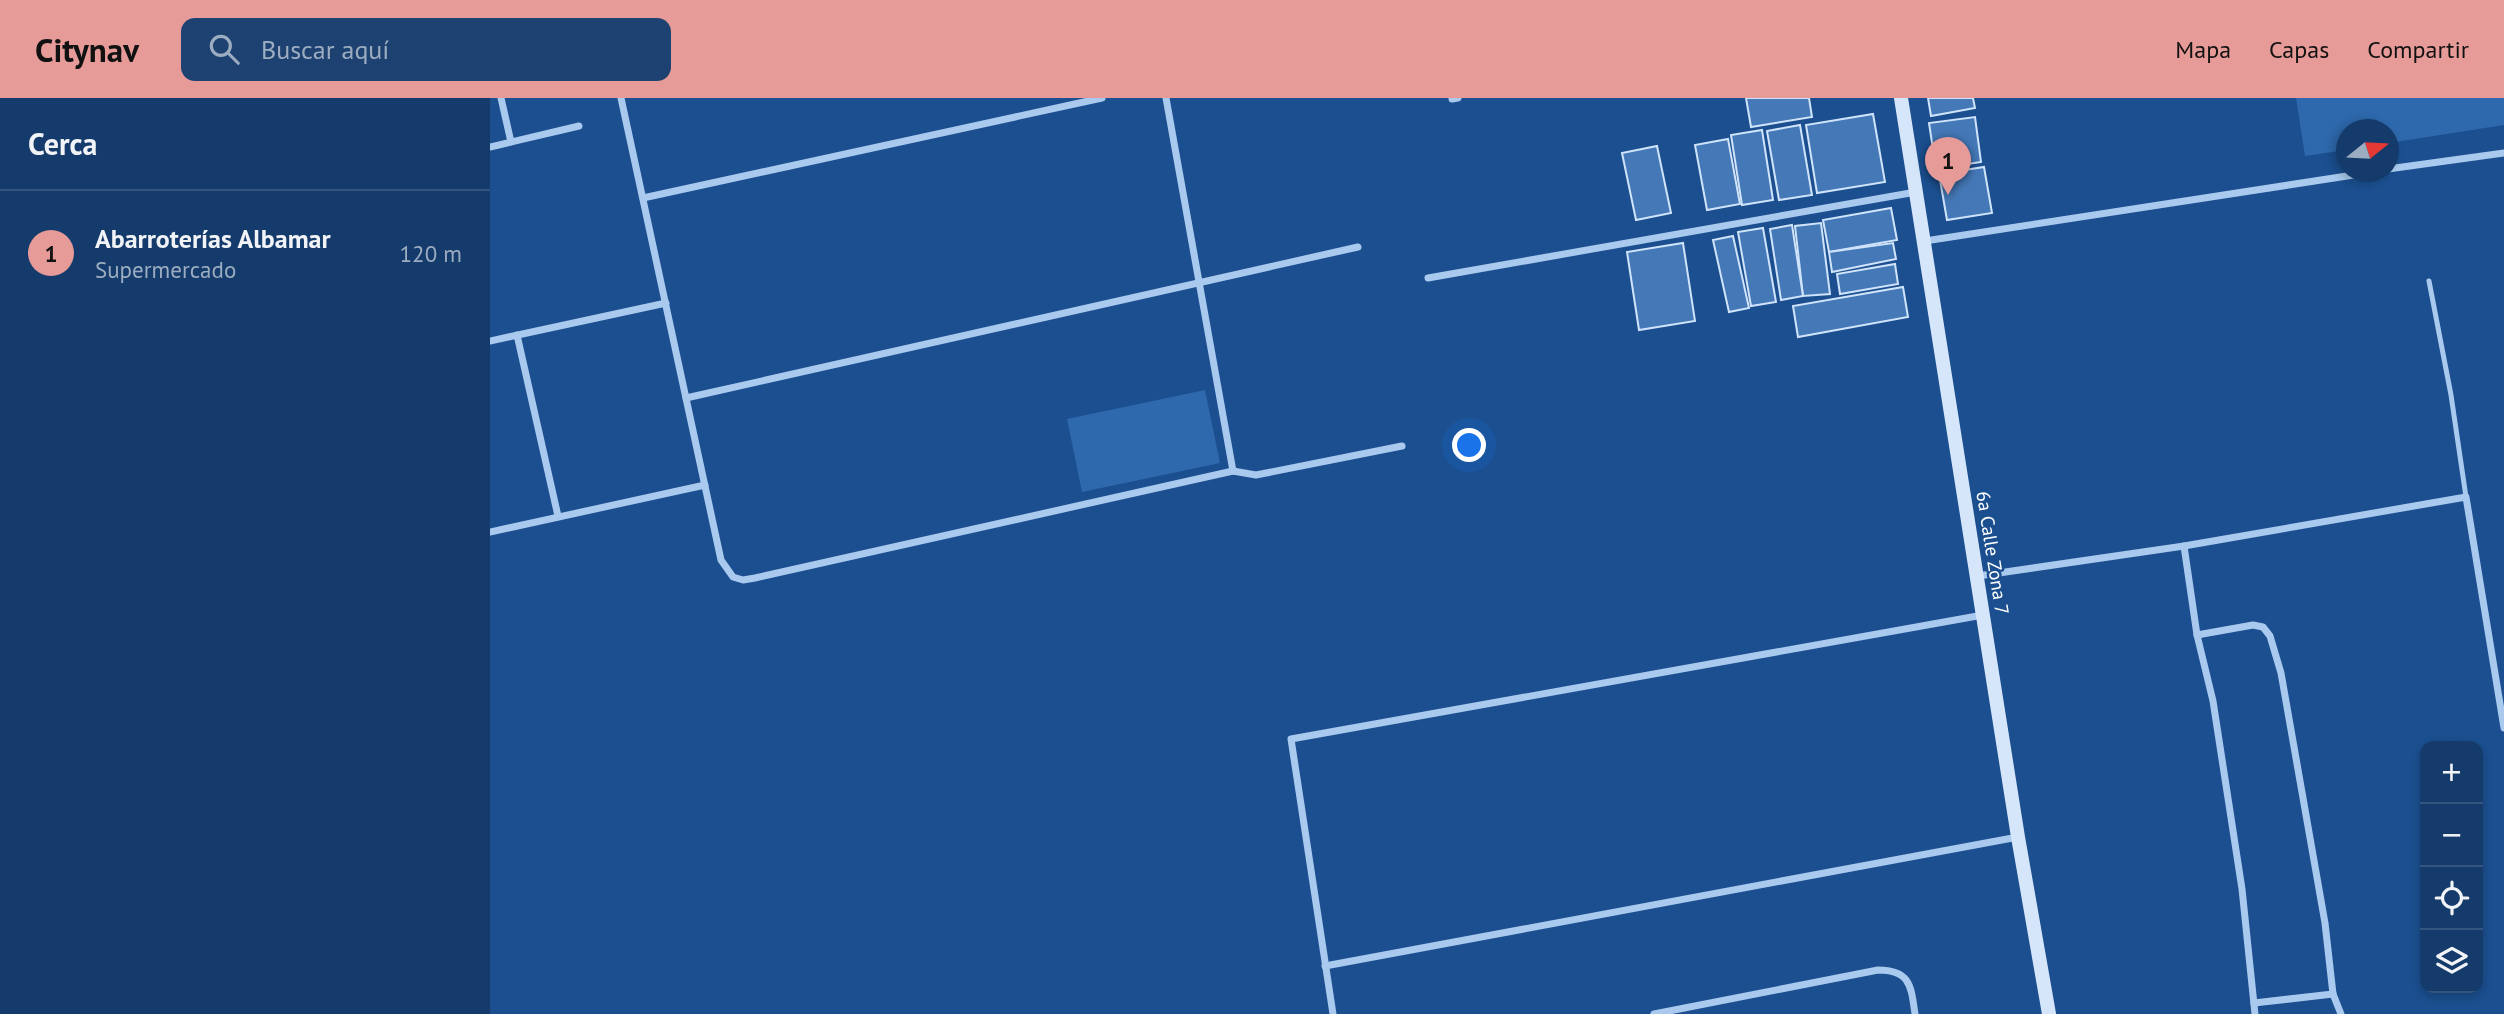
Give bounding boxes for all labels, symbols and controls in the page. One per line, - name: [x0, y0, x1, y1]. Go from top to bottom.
- search box: [181, 18, 671, 81]
- text: Citynav: [35, 28, 139, 71]
- icon: search: [205, 30, 243, 68]
- text: Buscar aquí: [261, 33, 389, 66]
- text: Mapa: [2175, 34, 2231, 65]
- text: Capas: [2269, 34, 2329, 65]
- text: Compartir: [2367, 34, 2469, 65]
- north arrow: [2336, 119, 2399, 182]
- text: Cerca: [28, 124, 97, 163]
- pin: 1: [1925, 137, 1971, 195]
- text: Abarroterías Albamar: [95, 222, 331, 255]
- text: 1: [44, 239, 58, 268]
- text: 120 m: [400, 239, 462, 268]
- text: Supermercado: [95, 255, 236, 284]
- your location: [1452, 428, 1486, 462]
- street label: 6a Calle Zona 7: [1971, 489, 2015, 617]
- map controls: [2420, 741, 2483, 993]
- button: +: [2420, 741, 2483, 804]
- button: −: [2420, 804, 2483, 867]
- button: locate: [2420, 867, 2483, 930]
- button: layers: [2420, 930, 2483, 993]

